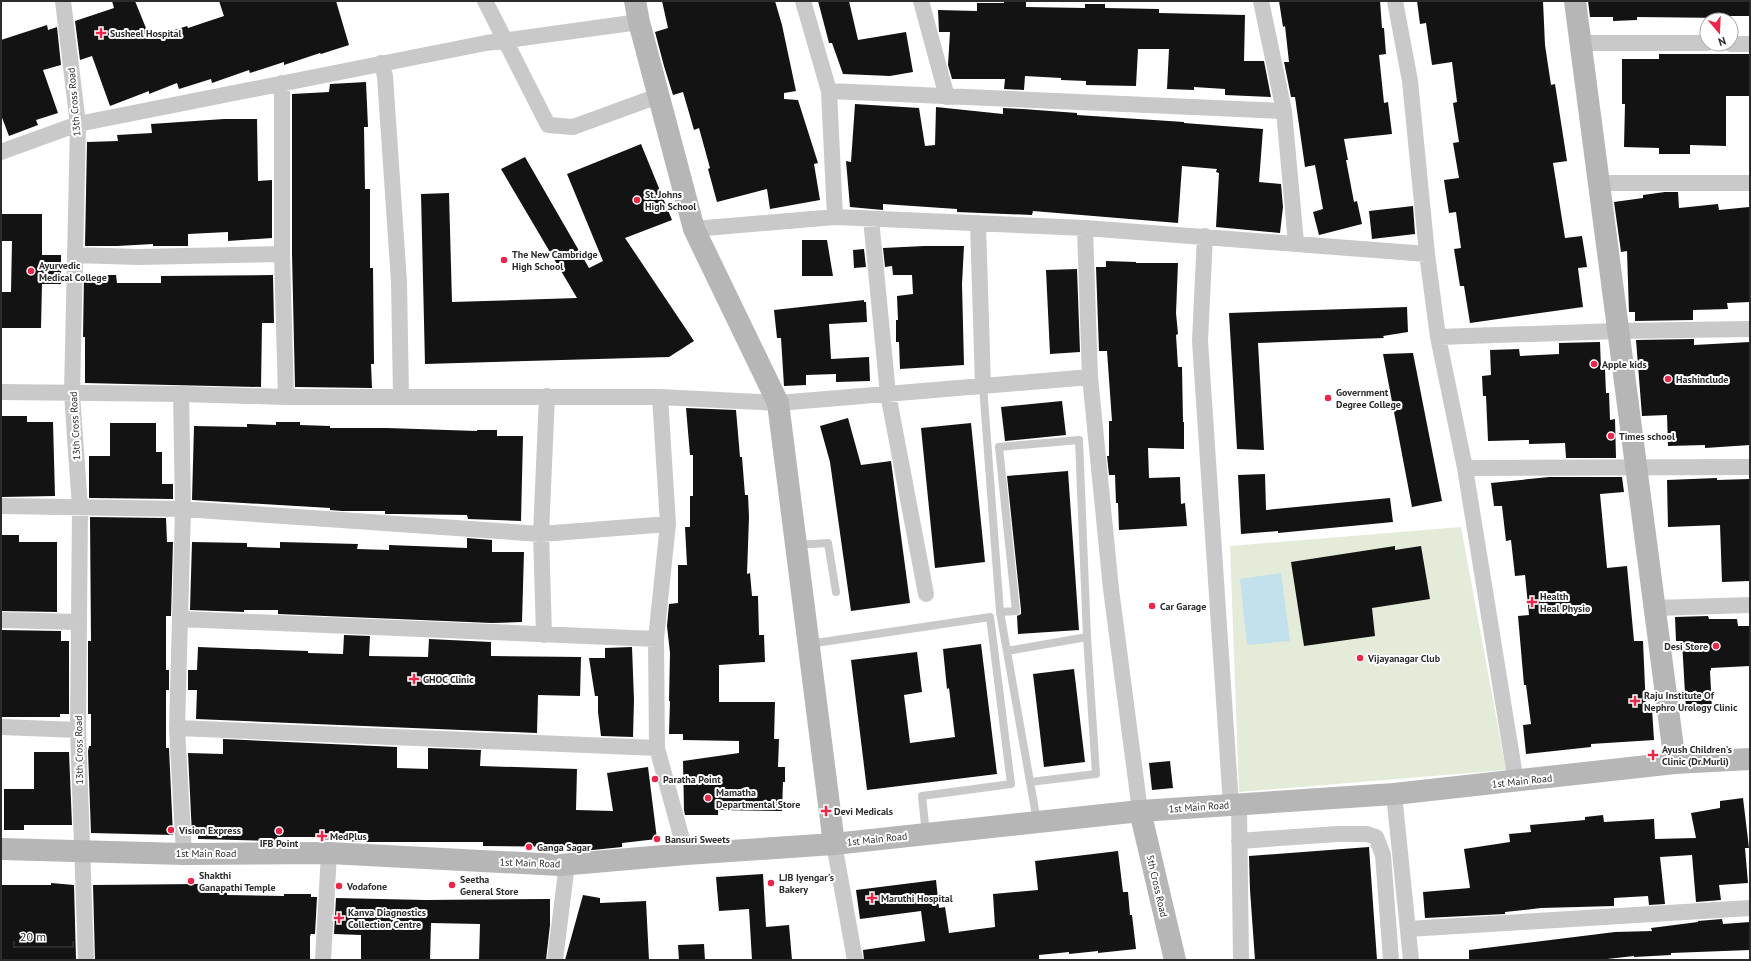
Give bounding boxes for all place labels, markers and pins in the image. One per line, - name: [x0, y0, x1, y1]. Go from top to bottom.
- marker: Susheel Hospital: [95, 27, 107, 39]
- place label: Susheel Hospital: [110, 27, 182, 40]
- place label: St. Johns High School: [645, 188, 696, 213]
- marker: St. Johns High School: [632, 195, 642, 205]
- place label: The New Cambridge High School: [512, 248, 598, 273]
- marker: The New Cambridge High School: [499, 255, 509, 265]
- place label: Ayurvedic Medical College: [39, 259, 107, 284]
- marker: Ayurvedic Medical College: [26, 266, 36, 276]
- place label: Apple kids: [1602, 358, 1647, 371]
- marker: Apple kids: [1589, 359, 1599, 369]
- place label: Hashinclude: [1676, 373, 1728, 386]
- marker: Hashinclude: [1663, 374, 1673, 384]
- place label: Government Degree College: [1336, 386, 1401, 411]
- marker: Government Degree College: [1323, 393, 1333, 403]
- place label: Times school: [1619, 430, 1675, 443]
- marker: Times school: [1606, 431, 1616, 441]
- place label: Health Heal Physio: [1540, 590, 1591, 615]
- marker: Health Heal Physio: [1527, 597, 1537, 607]
- place label: Car Garage: [1160, 600, 1206, 613]
- marker: Car Garage: [1147, 601, 1157, 611]
- place label: Desi Store: [1664, 640, 1708, 653]
- marker: Desi Store: [1711, 641, 1721, 651]
- place label: Vijayanagar Club: [1367, 652, 1441, 665]
- marker: Vijayanagar Club: [1355, 653, 1365, 663]
- marker: GHOC Clinic: [408, 673, 420, 685]
- place label: GHOC Clinic: [423, 673, 474, 686]
- place label: Raju Institute Of Nephro Urology Clinic: [1644, 689, 1738, 714]
- marker: Raju Institute Of Nephro Urology Clinic: [1629, 695, 1641, 707]
- place label: Ayush Children's Clinic (Dr.Murli): [1662, 743, 1732, 768]
- marker: Ayush Children's Clinic (Dr.Murli): [1647, 749, 1659, 761]
- place label: Paratha Point: [663, 773, 721, 786]
- marker: Paratha Point: [650, 774, 660, 784]
- place label: Mamatha Departmental Store: [716, 786, 800, 811]
- marker: Mamatha Departmental Store: [703, 793, 713, 803]
- place label: Devi Medicals: [834, 805, 893, 818]
- marker: Devi Medicals: [821, 806, 831, 816]
- place label: Vision Express: [178, 824, 241, 837]
- marker: Vision Express: [166, 825, 176, 835]
- marker: IFB Point: [274, 826, 284, 836]
- place label: MedPlus: [330, 830, 367, 843]
- marker: MedPlus: [317, 831, 327, 841]
- place label: Bansuri Sweets: [665, 833, 730, 846]
- marker: Bansuri Sweets: [652, 834, 662, 844]
- place label: IFB Point: [260, 837, 299, 850]
- place label: Ganga Sagar: [537, 841, 591, 854]
- marker: Ganga Sagar: [524, 842, 534, 852]
- place label: Shakthi Ganapathi Temple: [199, 869, 276, 894]
- place label: LJB Iyengar's Bakery: [779, 871, 834, 896]
- place label: Seetha General Store: [460, 873, 518, 898]
- marker: Shakthi Ganapathi Temple: [186, 876, 196, 886]
- marker: LJB Iyengar's Bakery: [766, 878, 776, 888]
- place label: Vodafone: [346, 880, 387, 893]
- marker: Seetha General Store: [447, 880, 457, 890]
- marker: Vodafone: [334, 881, 344, 891]
- marker: Maruthi Hospital: [866, 892, 878, 904]
- place label: Maruthi Hospital: [881, 892, 953, 905]
- place label: Kanva Diagnostics Collection Centre: [348, 906, 426, 931]
- marker: Kanva Diagnostics Collection Centre: [333, 912, 345, 924]

